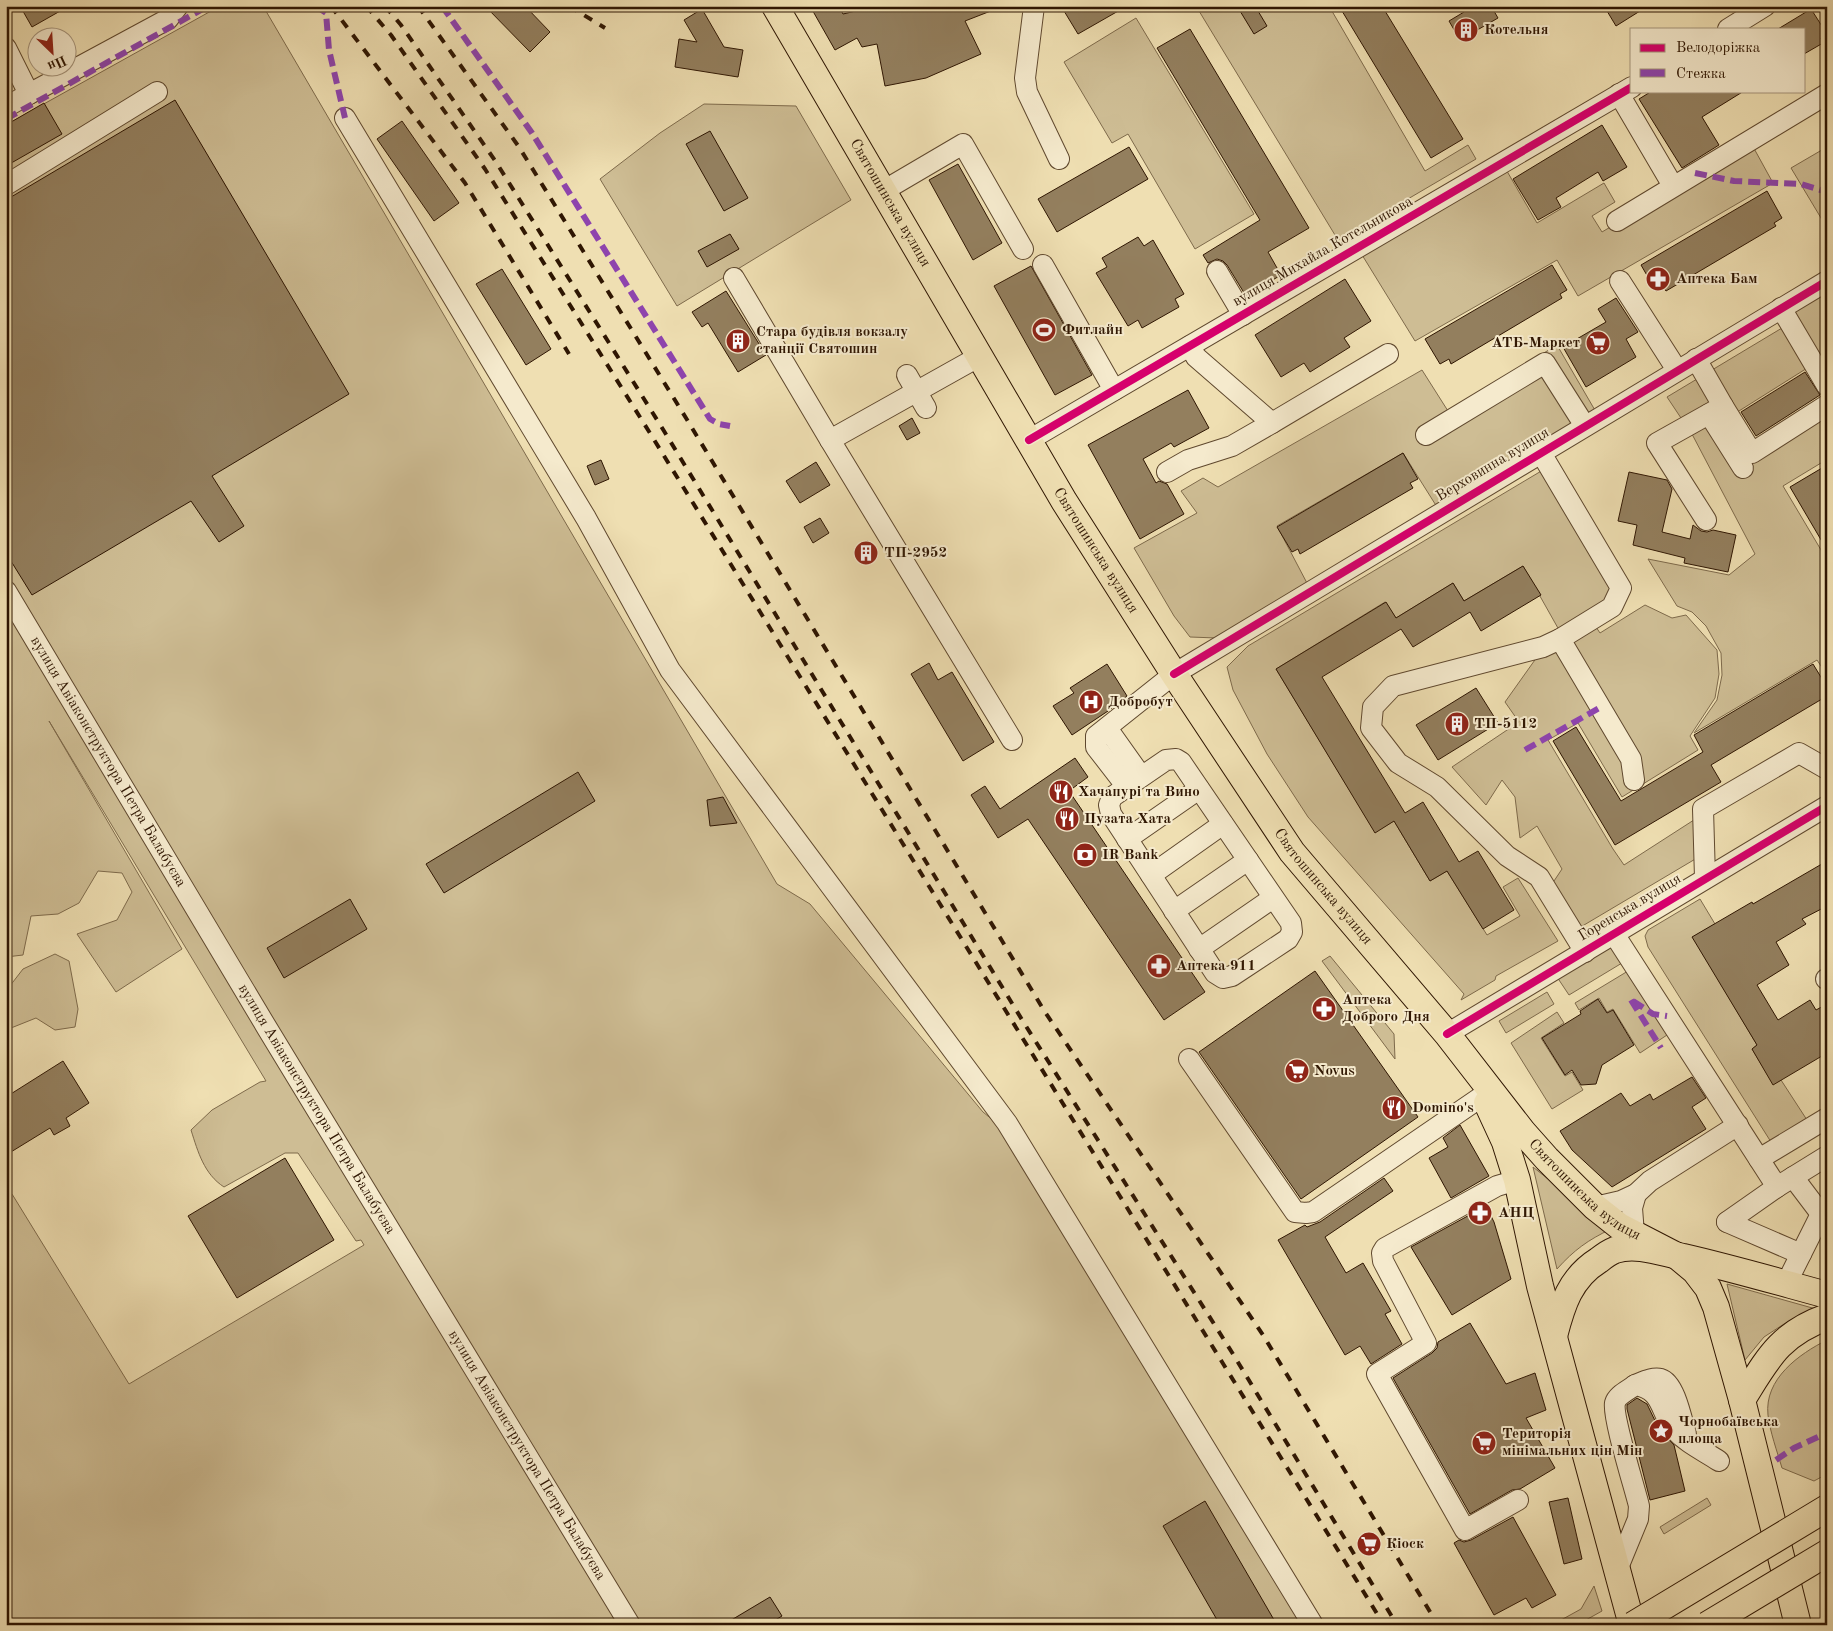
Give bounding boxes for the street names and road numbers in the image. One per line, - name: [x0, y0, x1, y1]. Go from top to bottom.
- street label: Святошинська вулиця: [847, 136, 933, 270]
- street label: вулиця Михайла Котельникова: [1230, 194, 1416, 310]
- street label: Верховинна вулиця: [1434, 425, 1552, 505]
- street label: Святошинська вулиця: [1051, 485, 1141, 616]
- street label: вулиця Авіаконструктора Петра Балабуєва: [27, 634, 189, 890]
- street label: Святошинська вулиця: [1271, 826, 1375, 948]
- street label: Горенська вулиця: [1576, 871, 1684, 945]
- street label: вулиця Авіаконструктора Петра Балабуєва: [235, 982, 398, 1237]
- street label: Святошинська вулиця: [1526, 1136, 1643, 1243]
- street label: вулиця Авіаконструктора Петра Балабуєва: [445, 1328, 609, 1583]

